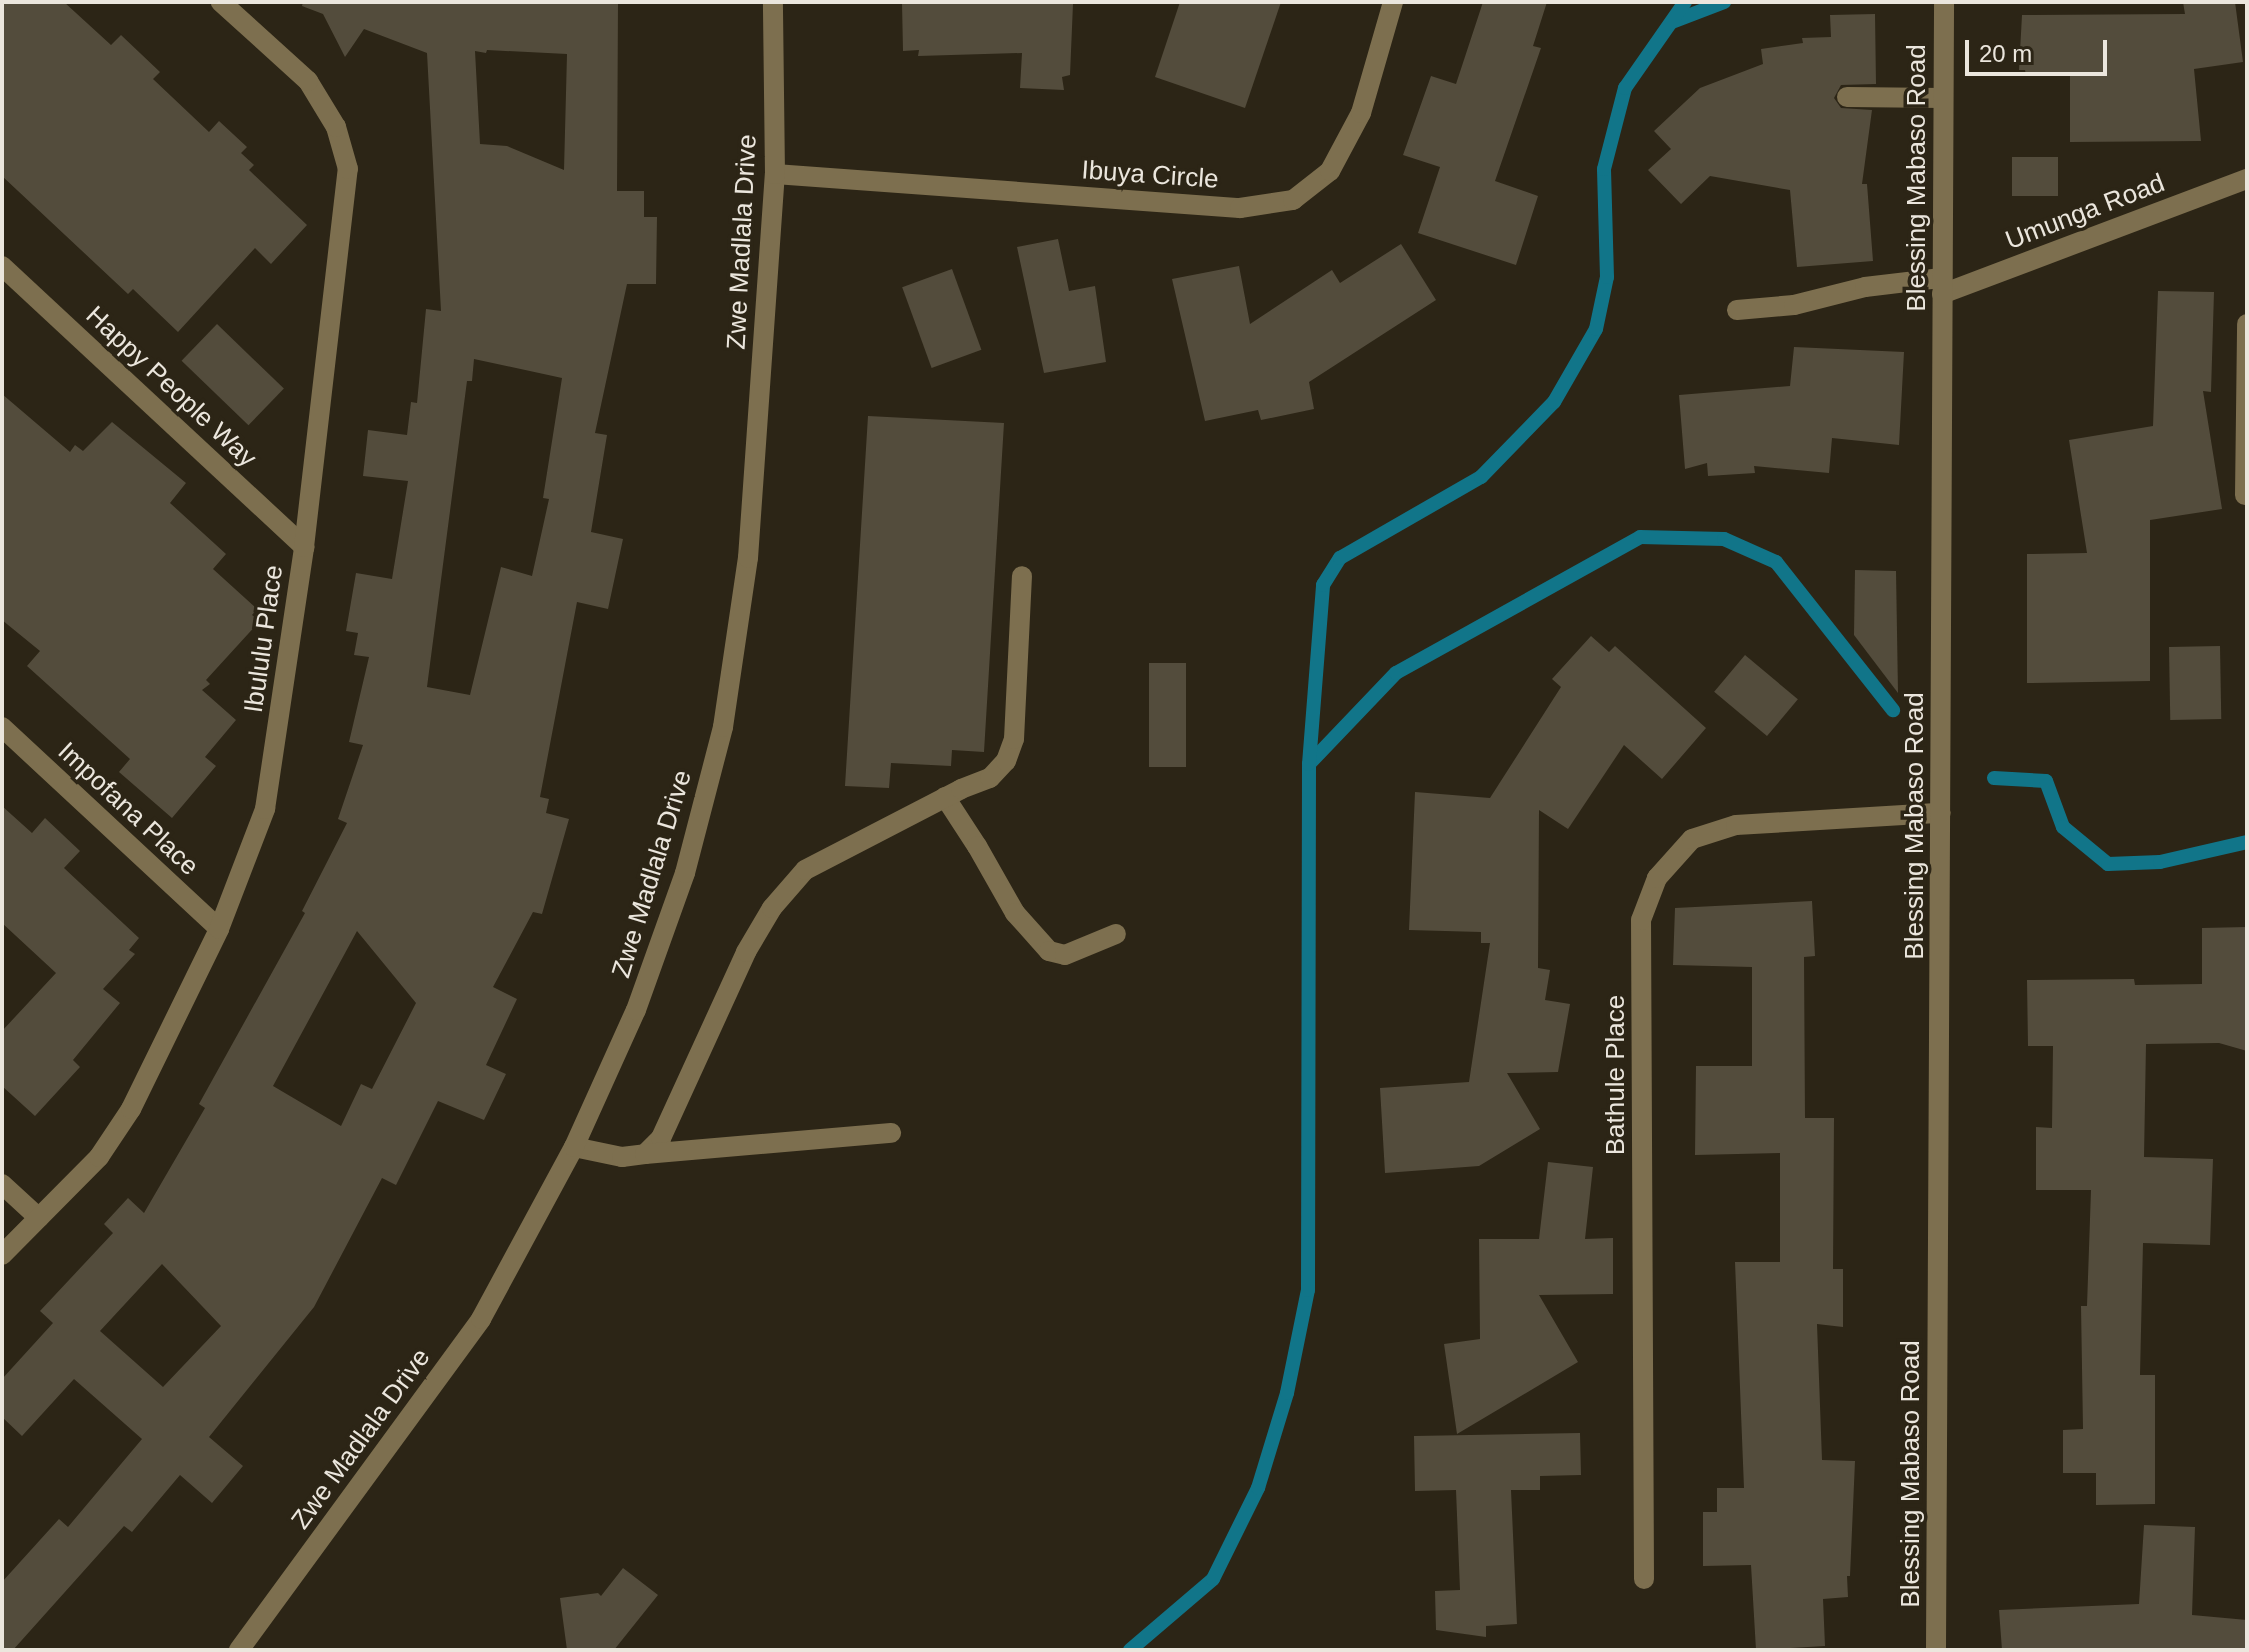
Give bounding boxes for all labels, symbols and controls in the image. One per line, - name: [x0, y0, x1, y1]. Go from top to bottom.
- scale bar: [1969, 24, 2111, 74]
- text: 20 m: [1979, 40, 2032, 67]
- street label: Blessing Mabaso Road: [1901, 44, 1933, 312]
- street label: Zwe Madlala Drive: [721, 134, 763, 350]
- street label: Ibuya Circle: [1080, 155, 1220, 195]
- street label: Umunga Road: [2001, 167, 2169, 257]
- street label: Happy People Way: [79, 300, 263, 474]
- street label: Ibululu Place: [238, 563, 290, 715]
- street label: Blessing Mabaso Road: [1899, 692, 1931, 960]
- street label: Impofana Place: [51, 736, 205, 882]
- street label: Zwe Madlala Drive: [606, 766, 698, 982]
- street label: Bathule Place: [1600, 995, 1632, 1155]
- street label: Blessing Mabaso Road: [1895, 1340, 1927, 1608]
- street label: Zwe Madlala Drive: [285, 1343, 437, 1535]

